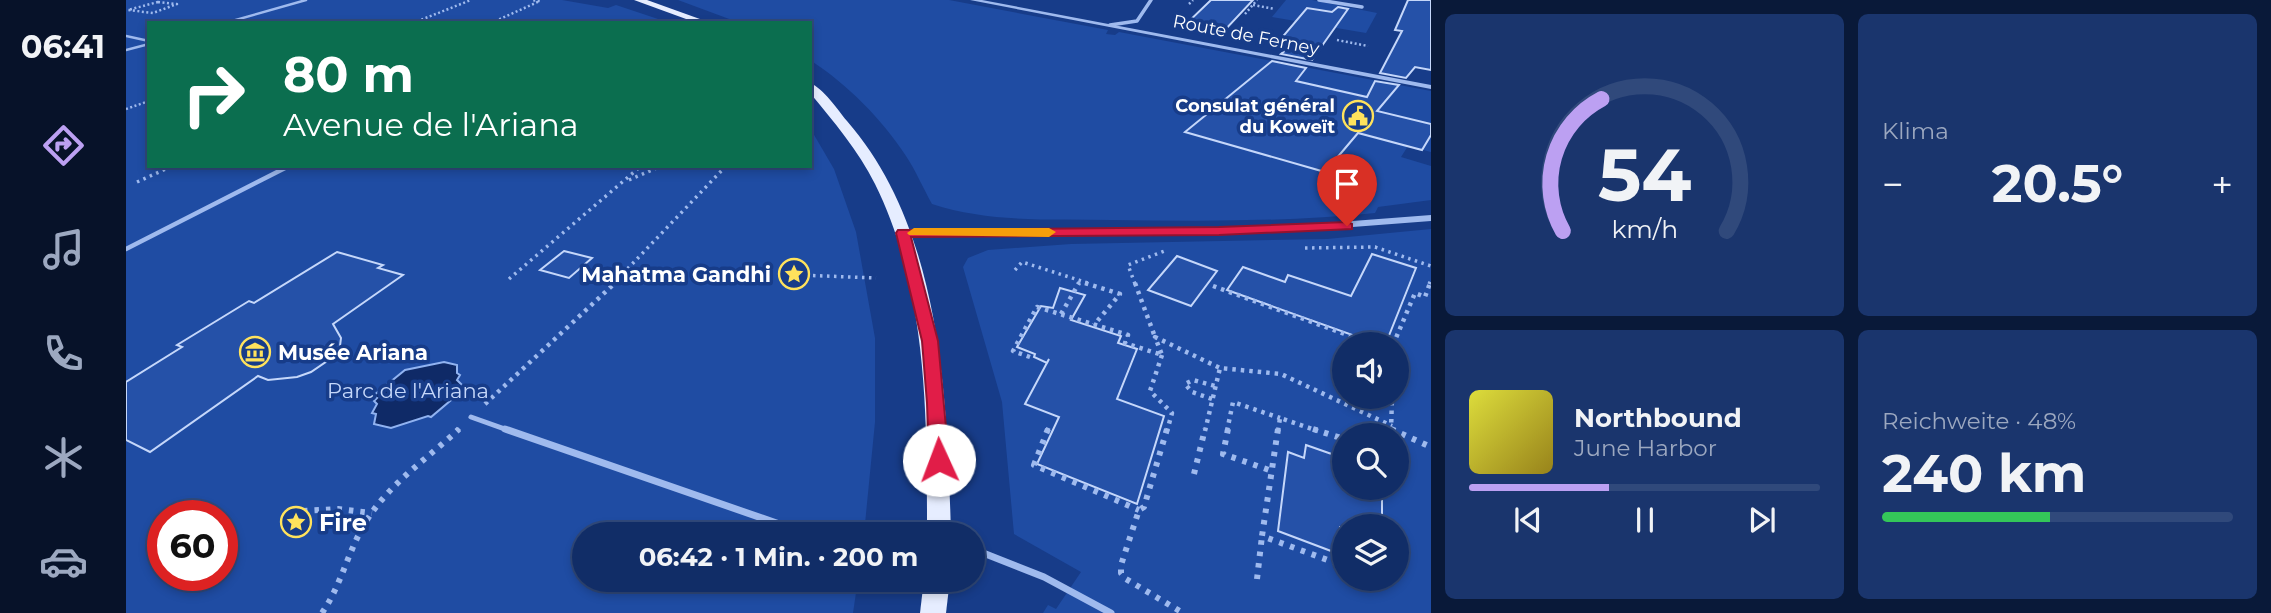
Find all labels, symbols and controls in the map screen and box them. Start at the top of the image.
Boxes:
street label: Route de Ferney [1171,10,1321,60]
text: 06:41 [21,27,105,66]
text: 80 m [283,45,414,104]
icon: right [168,49,259,140]
place label: Consulat général du Koweït [1175,95,1335,138]
public building icon: Consulat général du Koweït [1341,99,1375,133]
text: Avenue de l'Ariana [283,105,579,144]
text: Klima [1882,117,1949,145]
icon: directions [39,121,88,170]
text: 54 [1598,131,1691,219]
text: 20.5° [1992,152,2123,215]
pin [1317,154,1377,226]
text: − [1882,161,1904,208]
text: + [2211,161,2233,208]
icon: arrive [1328,165,1366,203]
text: km/h [1611,214,1678,244]
icon: music [39,225,88,274]
place icon: Mahatma Gandhi [777,257,811,291]
place label: Mahatma Gandhi [581,262,771,287]
icon: phone [39,329,88,378]
map controls [1332,332,1409,591]
button: sound [1332,332,1409,409]
museum icon: Musée Ariana [238,335,272,369]
place label: Musée Ariana [278,340,428,365]
park label: Parc de l'Ariana [327,378,489,403]
text: Northbound [1574,402,1742,434]
text: Reichweite · 48% [1882,407,2076,435]
position arrow [902,423,976,497]
button: search [1332,423,1409,500]
icon: climate [39,433,88,482]
text: June Harbor [1574,434,1717,462]
text: 240 km [1882,442,2086,505]
speed limit sign: 60 [147,500,238,591]
icon: previous [1509,501,1547,539]
icon: pause [1626,501,1664,539]
icon: next [1743,501,1781,539]
place icon: Fire [279,505,313,539]
place label: Fire [319,508,367,537]
button: layers [1332,514,1409,591]
icon: car [39,537,88,586]
text: 06:42 · 1 Min. · 200 m [639,541,918,573]

